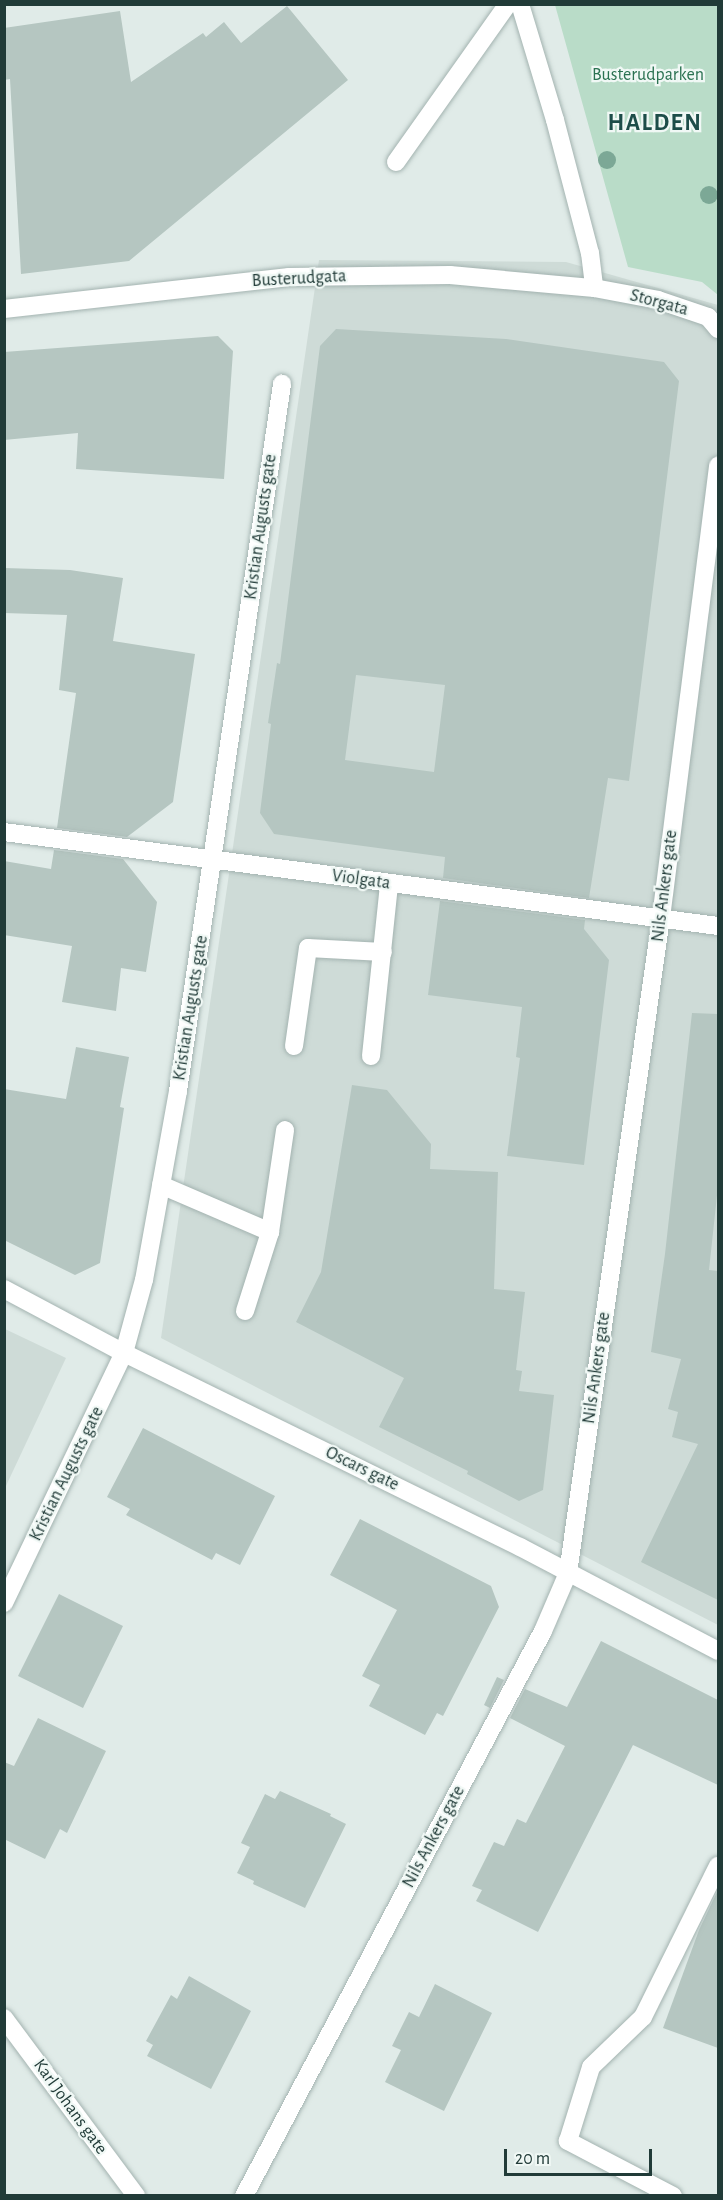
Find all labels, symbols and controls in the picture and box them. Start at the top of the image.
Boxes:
park label: Busterudparken [592,64,704,86]
district label: HALDEN [608,110,702,138]
street label: Busterudgata [251,266,347,292]
street label: Storgata [628,285,690,321]
street label: Kristian Augusts gate [240,453,282,601]
street label: Nils Ankers gate [647,829,683,943]
street label: Violgata [330,865,392,895]
street label: Kristian Augusts gate [169,934,213,1082]
street label: Nils Ankers gate [578,1311,616,1425]
street label: Kristian Augusts gate [25,1403,109,1545]
street label: Oscars gate [322,1442,402,1496]
street label: Nils Ankers gate [398,1782,470,1892]
street label: Karl Johans gate [28,2055,112,2159]
scale bar [507,2137,656,2175]
text: 20 m [515,2150,550,2168]

